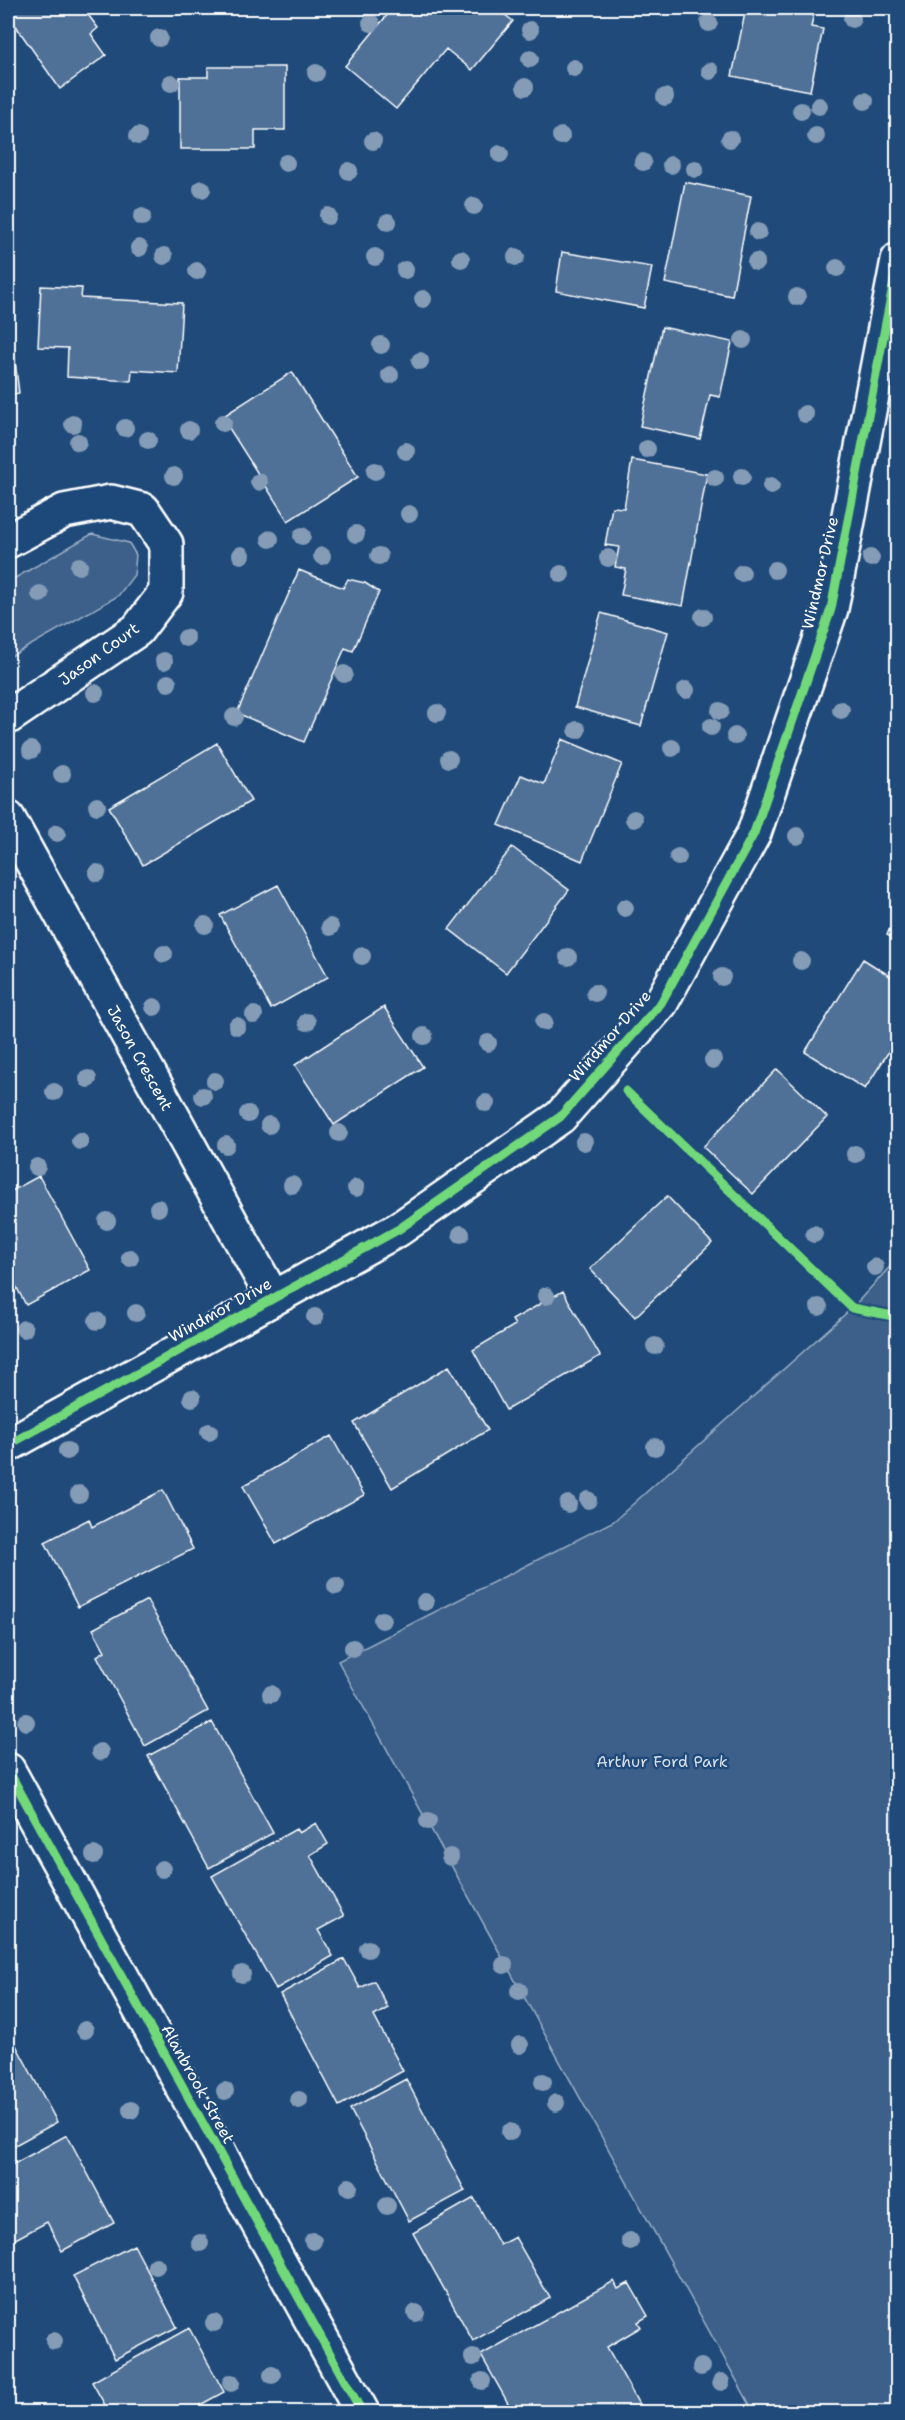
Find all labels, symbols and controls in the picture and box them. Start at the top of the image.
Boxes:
street label: Windmor Drive [797,515,843,631]
street label: Jason Court [55,618,143,690]
street label: Windmor Drive [564,986,656,1086]
street label: Jason Crescent [102,1001,178,1115]
street label: Windmor Drive [165,1273,275,1347]
park label: Arthur Ford Park [596,1751,728,1772]
street label: Alanbrook Street [157,2021,239,2147]

